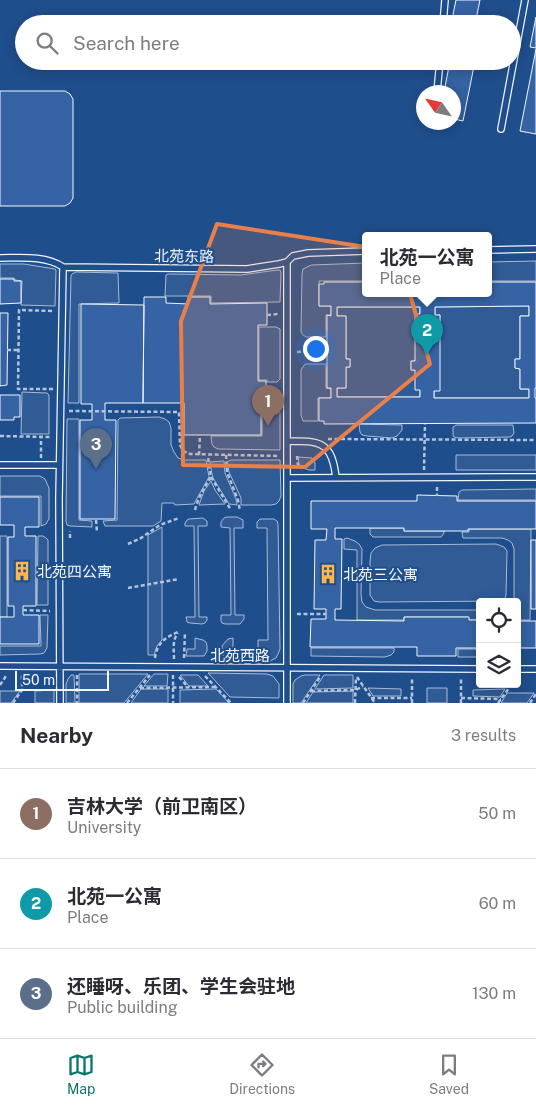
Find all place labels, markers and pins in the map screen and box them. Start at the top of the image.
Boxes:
pin: 2 [411,314,443,355]
pin: 1 [252,385,284,426]
pin: 3 [80,428,112,469]
building icon: 北苑四公寓 [11,560,33,582]
place label: 北苑四公寓 [37,563,112,580]
building icon: 北苑三公寓 [317,563,339,585]
place label: 北苑三公寓 [343,566,418,583]

